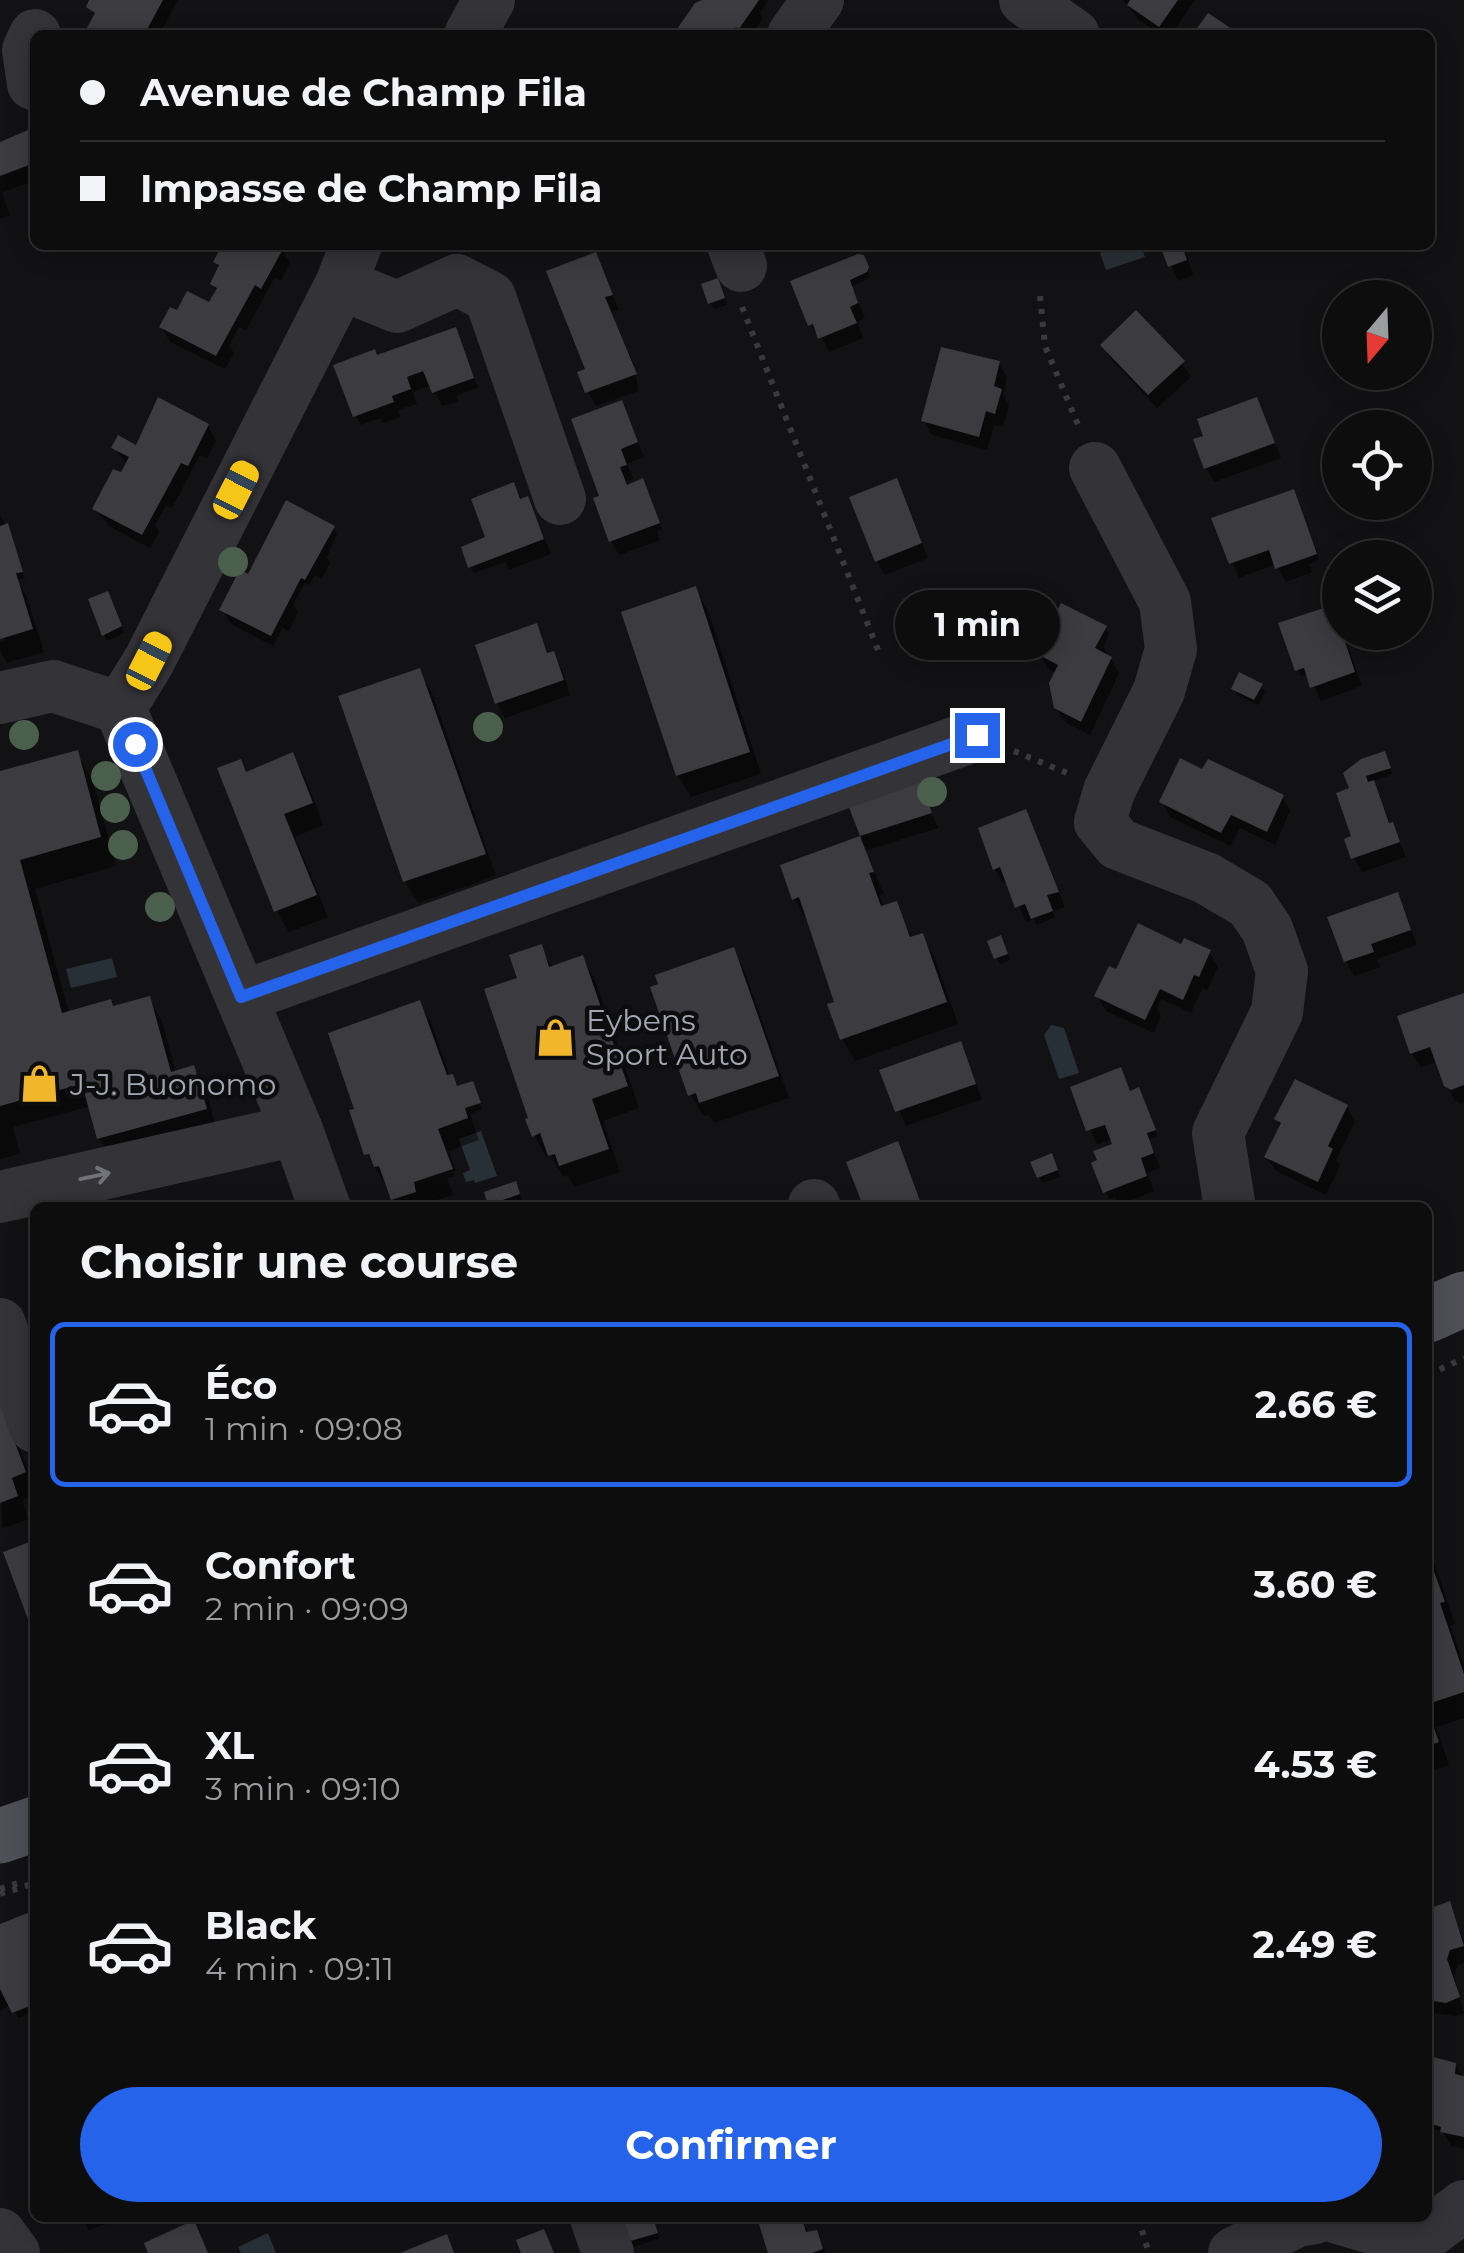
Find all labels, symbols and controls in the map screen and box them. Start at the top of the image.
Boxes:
text: Avenue de Champ Fila [140,69,587,116]
text: Impasse de Champ Fila [140,165,602,212]
north arrow [1322,280,1432,390]
map controls [1322,280,1432,650]
button: locate [1322,410,1432,520]
car [209,456,263,524]
button: layers [1322,540,1432,650]
callout: 1 min [894,590,1060,660]
text: 1 min [934,605,1021,644]
car [122,627,176,695]
route end [955,713,1000,758]
route start [113,722,158,767]
place label: Eybens Sport Auto [586,1002,748,1073]
shop icon: Eybens Sport Auto [535,1016,577,1058]
shop icon: J-J. Buonomo [19,1063,61,1105]
place label: J-J. Buonomo [69,1066,276,1103]
one-way arrow [78,1166,110,1184]
text: Choisir une course [80,1234,518,1289]
icon: car [85,1360,175,1450]
text: Éco [205,1362,277,1409]
text: 2.66 € [1255,1381,1377,1428]
text: 1 min · 09:08 [205,1409,403,1448]
icon: car [85,1540,175,1630]
text: Confort [205,1542,356,1589]
text: 3.60 € [1253,1561,1377,1608]
text: 2 min · 09:09 [205,1589,409,1628]
icon: car [85,1720,175,1810]
text: XL [205,1722,254,1769]
text: 4.53 € [1254,1741,1377,1788]
text: 3 min · 09:10 [205,1769,401,1808]
icon: car [85,1900,175,1990]
text: Black [205,1902,316,1949]
text: 2.49 € [1252,1921,1377,1968]
text: 4 min · 09:11 [205,1949,394,1988]
button: Confirmer [80,2087,1382,2202]

